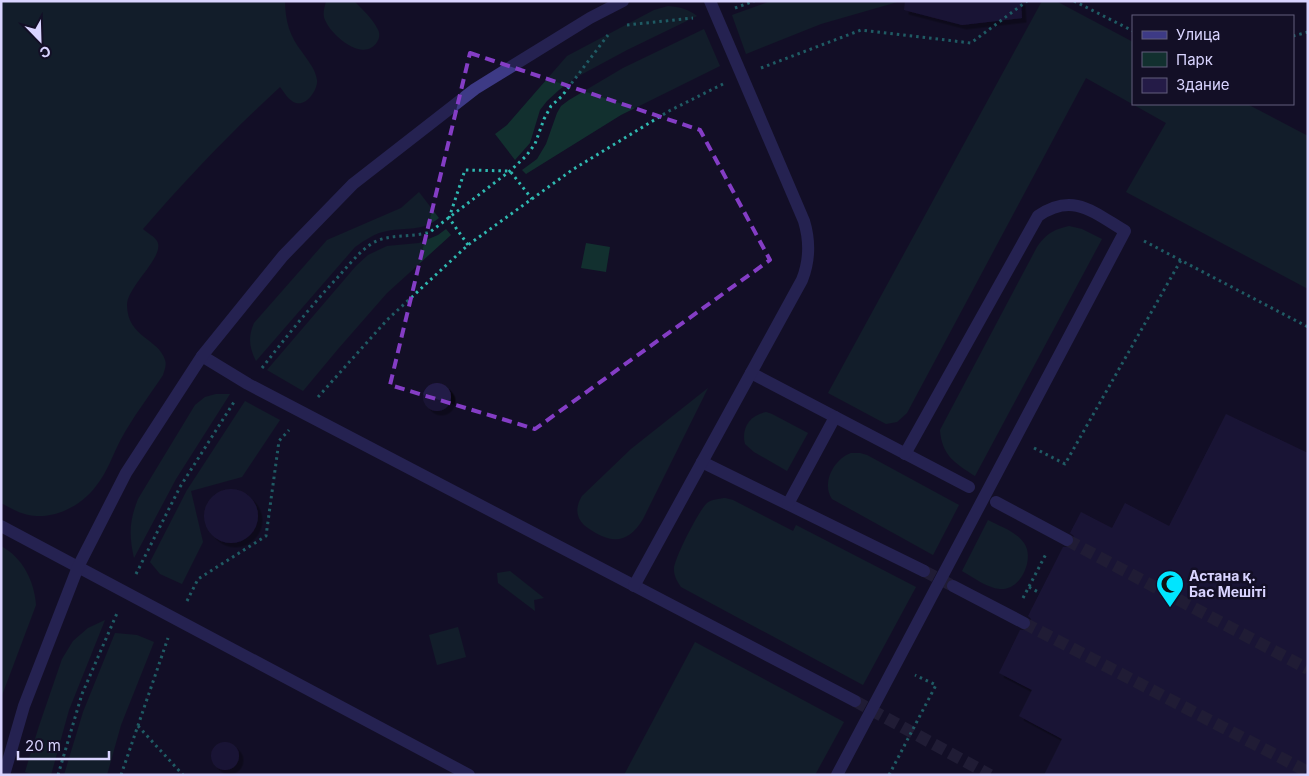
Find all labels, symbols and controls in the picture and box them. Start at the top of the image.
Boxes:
north arrow [15,15,65,65]
legend [1132,15,1294,105]
text: Улица [1176,25,1220,44]
text: С [37,43,53,62]
text: Парк [1176,50,1213,69]
text: Здание [1176,75,1230,94]
place label: Астана қ. Бас Мешіті [1189,567,1266,600]
mosque icon: Астана қ. Бас Мешіті [1155,569,1185,608]
scale bar [18,728,109,760]
text: 20 m [25,736,61,755]

